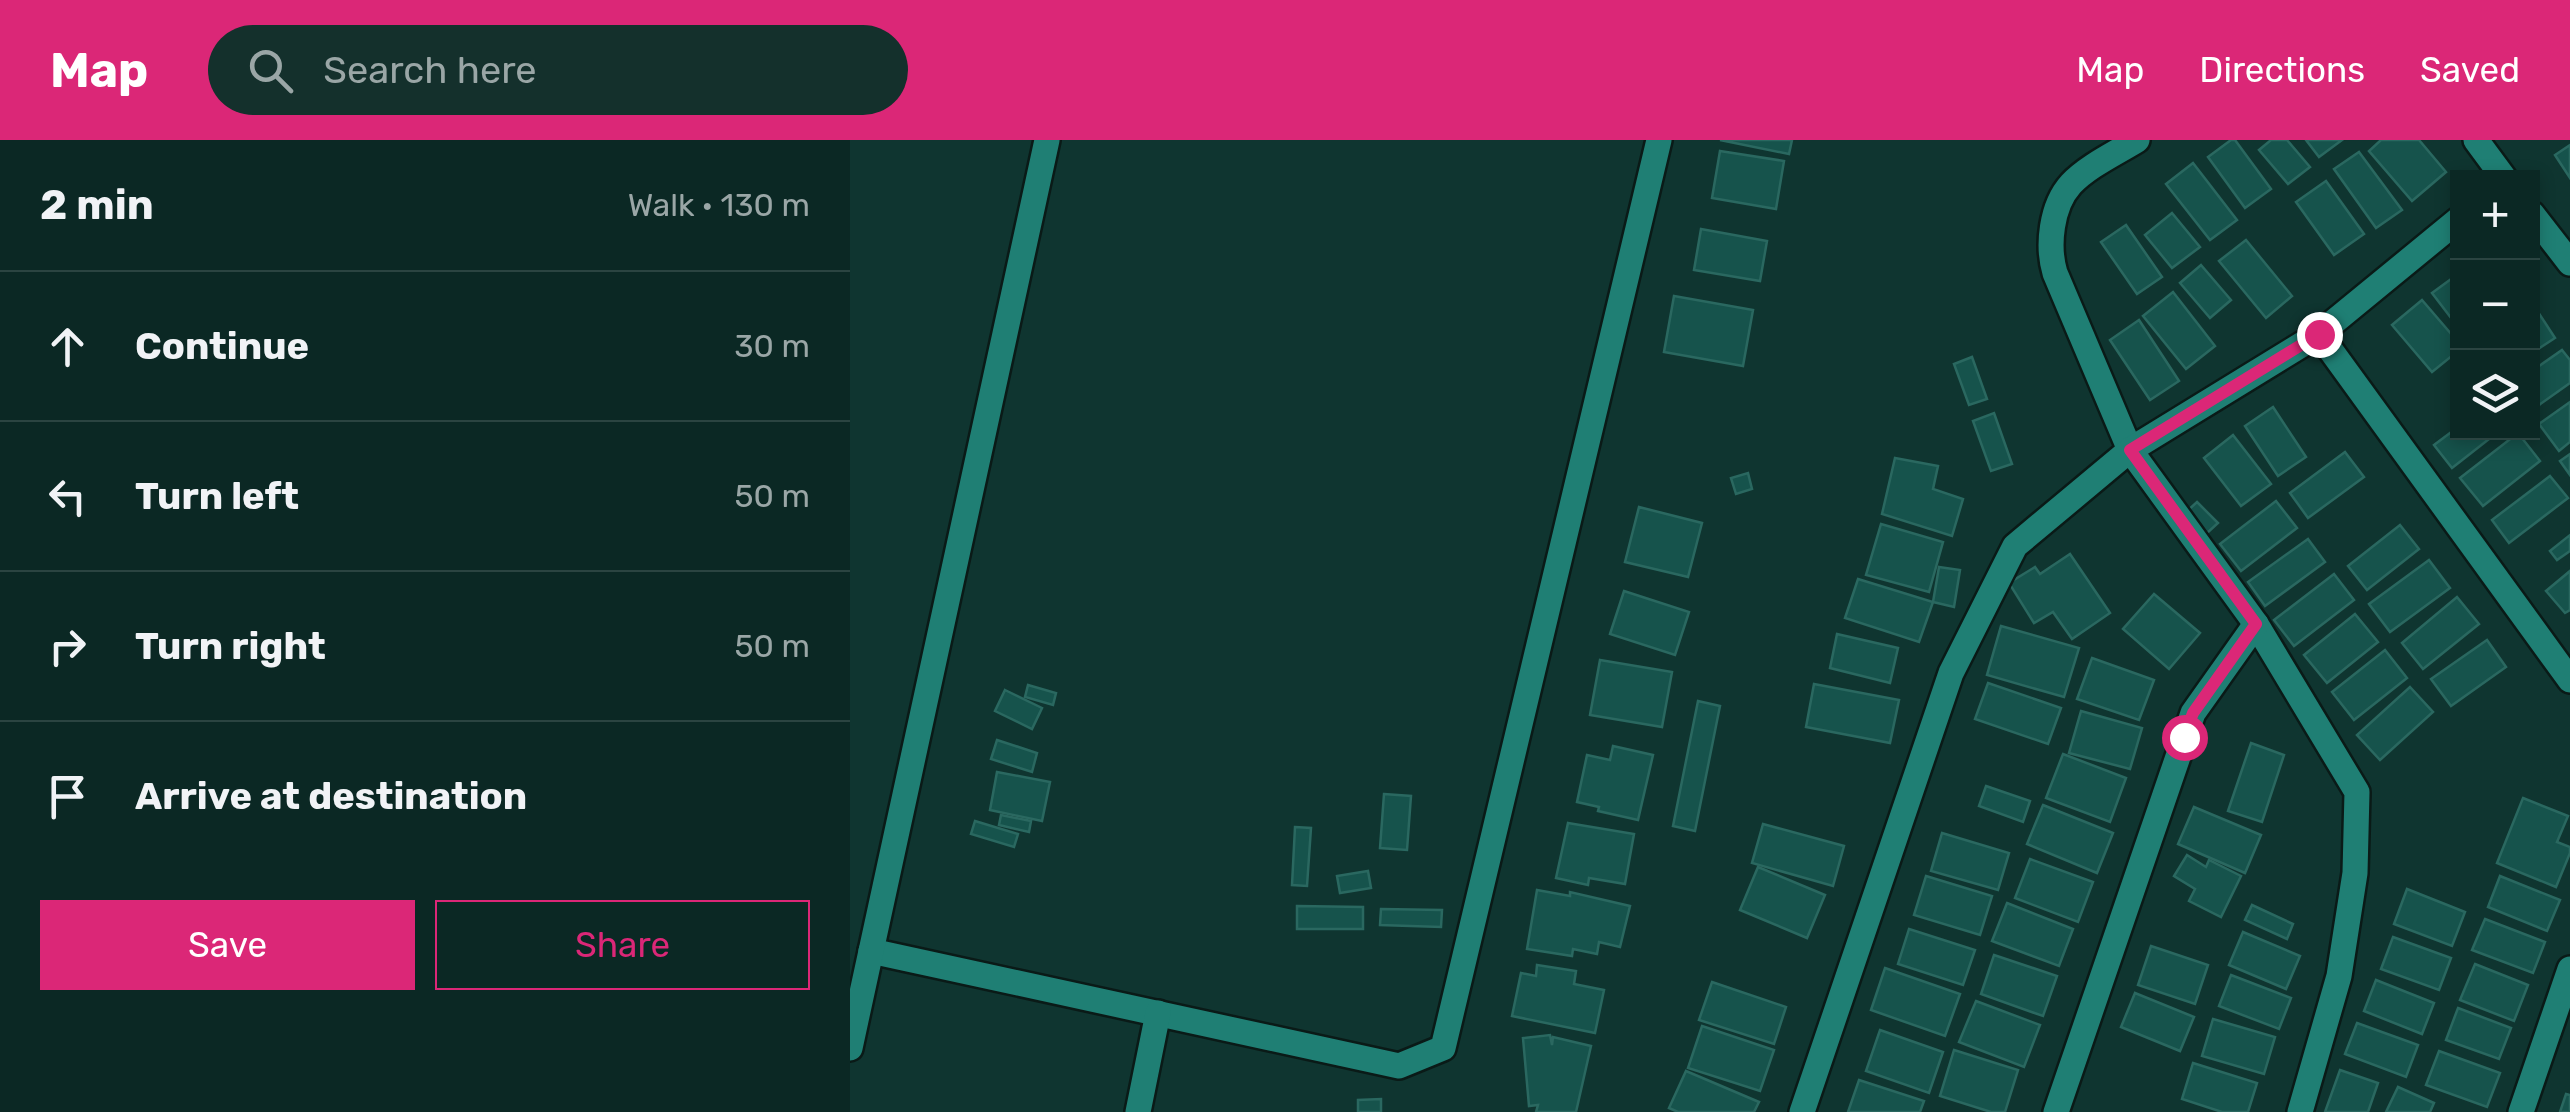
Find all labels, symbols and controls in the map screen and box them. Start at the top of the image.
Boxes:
search box [208,25,908,115]
text: Map [50,42,148,99]
icon: search [243,43,298,98]
text: Search here [323,47,537,93]
text: Map [2076,49,2144,91]
text: Directions [2199,49,2365,91]
text: Saved [2420,49,2520,91]
map controls [2450,170,2540,440]
button: + [2450,170,2540,260]
text: 2 min [40,180,154,230]
text: Walk · 130 m [628,186,810,224]
button: − [2450,260,2540,350]
route end [2297,312,2343,358]
icon: ahead [40,319,95,374]
text: Continue [135,323,309,369]
text: 30 m [734,327,810,365]
button: layers [2450,350,2540,440]
icon: left [40,469,95,524]
text: Turn left [135,473,299,519]
text: 50 m [734,477,810,515]
icon: right [40,619,95,674]
text: Turn right [135,623,326,669]
text: 50 m [734,627,810,665]
route start [2162,715,2208,761]
icon: arrive [40,769,95,824]
text: Arrive at destination [135,773,527,819]
button: Save [40,900,415,990]
button: Share [435,900,810,990]

